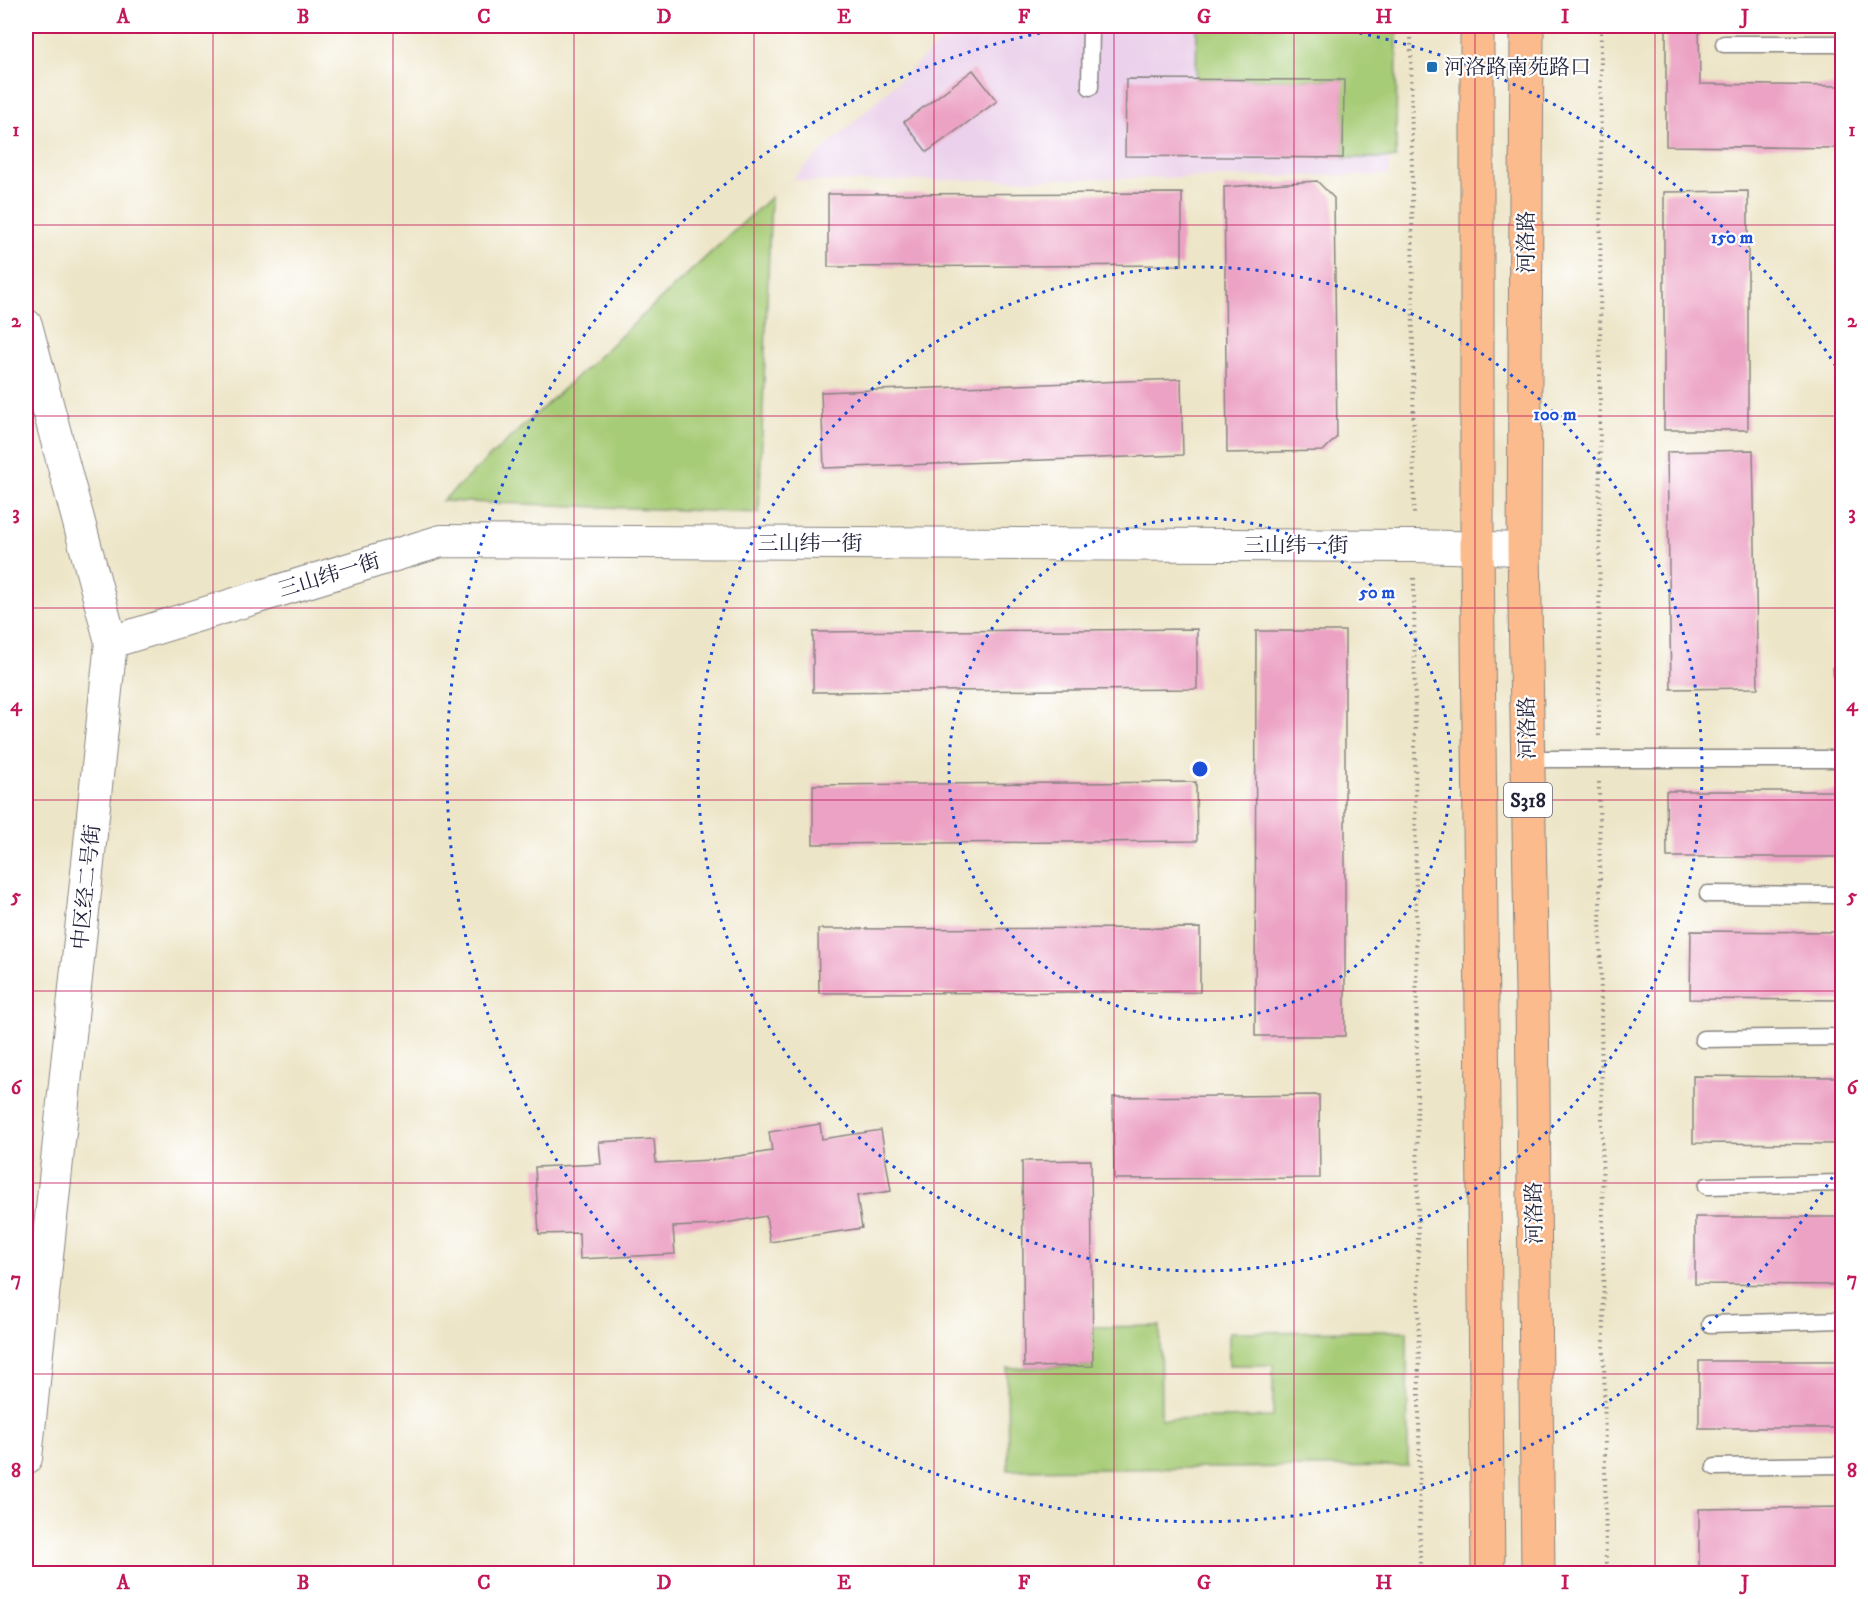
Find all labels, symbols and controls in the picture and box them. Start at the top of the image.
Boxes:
text: A [116,5,131,30]
text: B [297,5,309,30]
text: C [477,5,491,30]
text: D [657,5,672,30]
text: E [837,5,851,30]
text: F [1018,5,1031,30]
text: G [1197,5,1211,30]
text: H [1376,5,1393,30]
text: I [1561,5,1569,30]
text: J [1739,5,1749,30]
place label: 河洛路南苑路口 [1444,55,1591,81]
marker: 河洛路南苑路口 [1425,60,1439,74]
text: 1 [12,118,20,143]
text: 1 [1848,118,1856,143]
street label: 河洛路 [1514,211,1540,274]
text: 150 m [1711,227,1754,249]
text: 2 [11,309,22,334]
text: 2 [1847,309,1858,334]
text: 100 m [1533,404,1577,426]
text: 3 [12,501,20,526]
text: 3 [1848,501,1856,526]
street label: 三山纬一街 [758,531,863,557]
street label: 三山纬一街 [1244,533,1349,559]
street label: 三山纬一街 [275,548,383,604]
text: 50 m [1358,582,1395,604]
text: 4 [10,693,23,718]
text: 4 [1846,693,1859,718]
street label: 河洛路 [1514,696,1542,760]
centre of rings [1190,759,1210,779]
road number: S318 [1504,783,1552,817]
street label: 中区经二号街 [67,823,107,951]
text: 5 [10,884,21,909]
text: 5 [1846,884,1857,909]
text: 6 [11,1076,23,1101]
text: 6 [1847,1076,1859,1101]
street label: 河洛路 [1521,1181,1549,1245]
text: 7 [11,1267,21,1292]
text: 7 [1847,1267,1857,1292]
text: 8 [11,1459,21,1484]
text: 8 [1847,1459,1857,1484]
text: A [116,1571,131,1596]
text: B [297,1571,309,1596]
text: C [477,1571,491,1596]
text: D [657,1571,672,1596]
text: E [837,1571,851,1596]
text: F [1018,1571,1031,1596]
text: G [1197,1571,1211,1596]
text: H [1376,1571,1393,1596]
text: I [1561,1571,1569,1596]
text: J [1739,1571,1749,1596]

